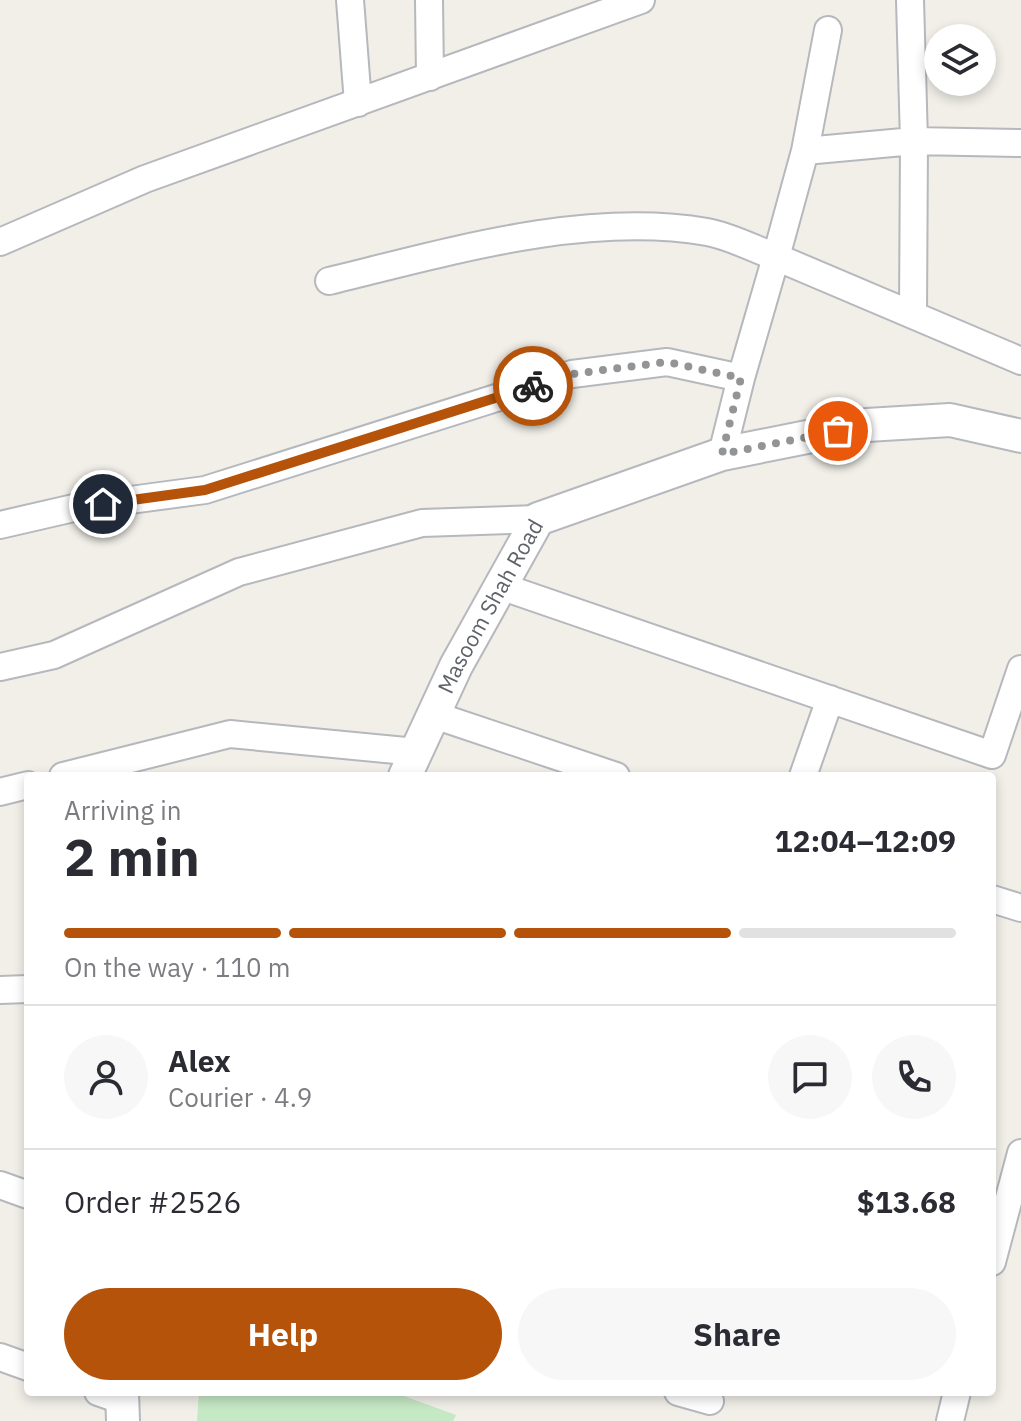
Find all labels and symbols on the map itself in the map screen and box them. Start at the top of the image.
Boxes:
courier [493,346,573,426]
pin [804,397,872,465]
pin [69,470,137,538]
street label: Masoom Shah Road [430,514,549,698]

